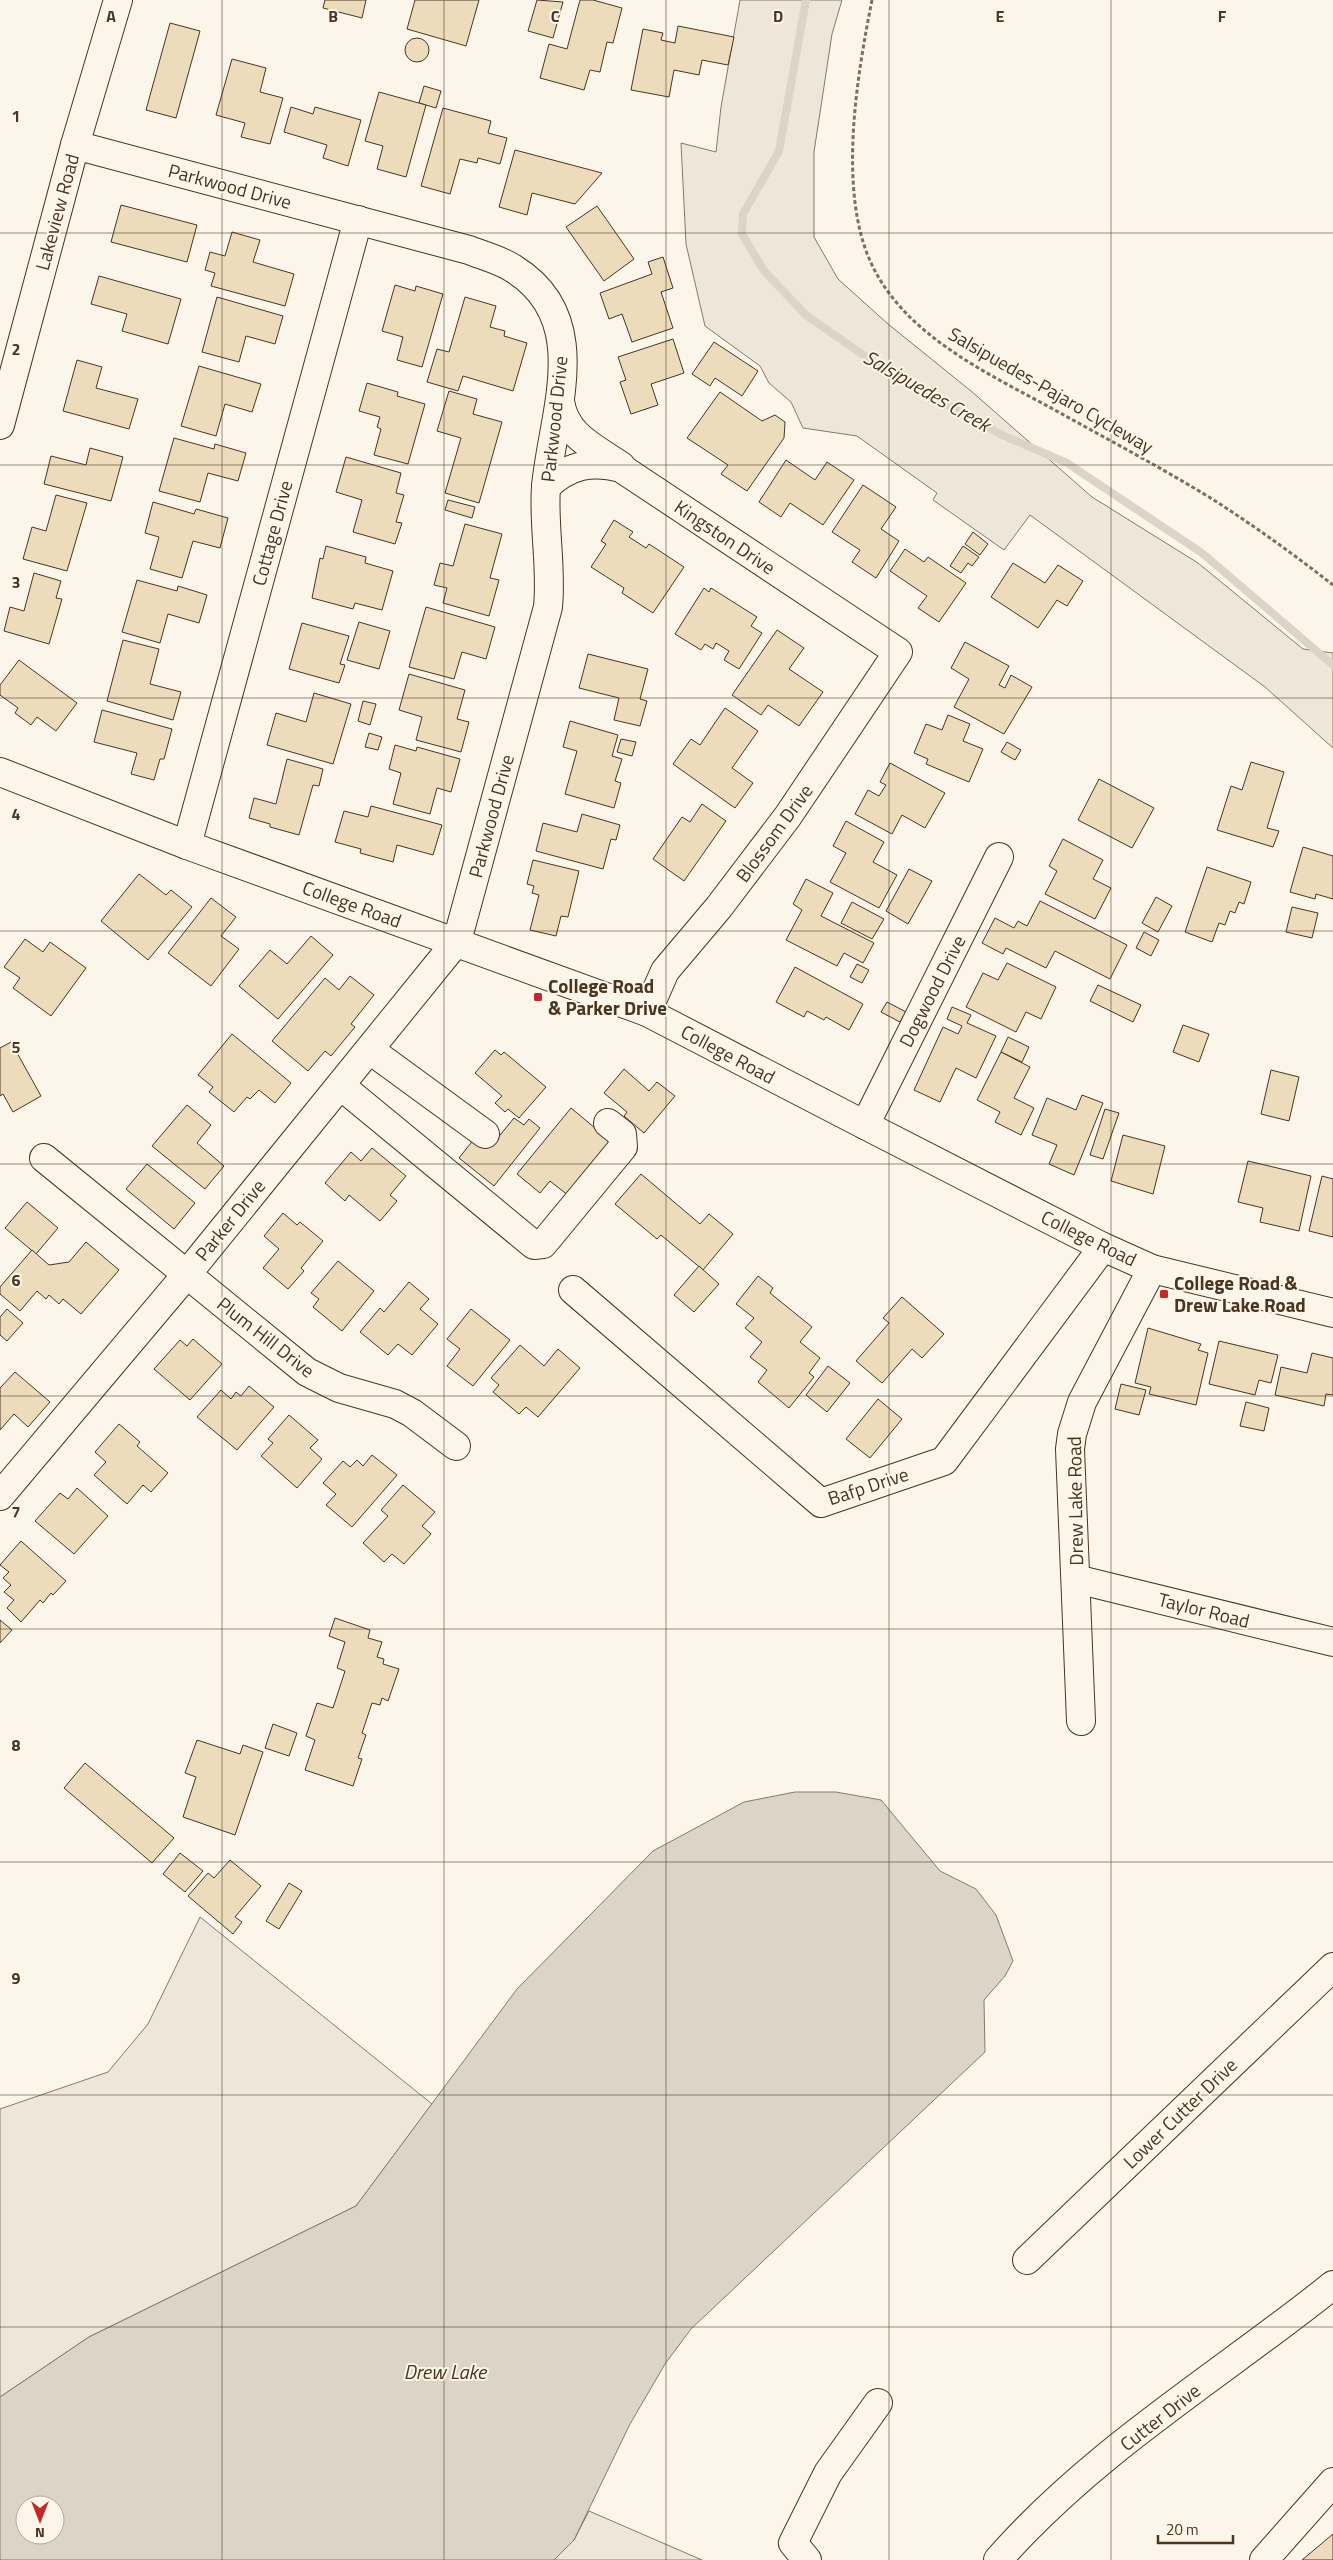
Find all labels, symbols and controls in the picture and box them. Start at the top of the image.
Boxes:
text: A [106,4,116,28]
text: B [328,4,338,28]
text: C [551,4,560,28]
text: D [773,4,783,28]
text: E [996,4,1005,28]
text: F [1218,4,1227,28]
text: 1 [12,104,20,128]
street label: Lakeview Road [27,150,86,273]
street label: Parkwood Drive [165,155,295,216]
street label: Salsipuedes-Pajaro Cycleway [943,319,1159,460]
text: 2 [12,337,20,361]
water label: Salsipuedes Creek [858,342,998,441]
street label: Parkwood Drive [532,354,575,483]
street label: Cottage Drive [244,477,300,589]
street label: Kingston Drive [669,492,782,581]
text: 3 [12,570,20,594]
street label: Parkwood Drive [460,751,521,881]
street label: Blossom Drive [728,777,819,888]
text: 4 [12,802,21,826]
street label: College Road [299,872,406,935]
street label: Dogwood Drive [891,930,972,1052]
place label: College Road & Parker Drive [548,971,667,1022]
marker: College Road & Parker Drive [532,991,544,1003]
street label: College Road [676,1017,781,1091]
text: 5 [12,1035,21,1059]
street label: Parker Drive [187,1172,272,1267]
street label: College Road [1036,1202,1142,1273]
text: 6 [12,1268,21,1292]
place label: College Road & Drew Lake Road [1174,1268,1306,1319]
marker: College Road & Drew Lake Road [1158,1288,1170,1300]
street label: Plum Hill Drive [211,1289,321,1384]
street label: Drew Lake Road [1059,1436,1090,1566]
street label: Bafp Drive [824,1459,912,1512]
text: 7 [12,1500,20,1524]
street label: Taylor Road [1155,1584,1253,1635]
text: 8 [12,1733,21,1757]
text: 9 [12,1966,21,1990]
street label: Lower Cutter Drive [1116,2050,1243,2175]
water label: Drew Lake [404,2356,488,2387]
street label: Cutter Drive [1113,2376,1206,2457]
north arrow [15,2495,65,2545]
scale bar [1158,2512,1233,2544]
text: 20 m [1166,2518,1199,2541]
text: N [35,2523,45,2544]

